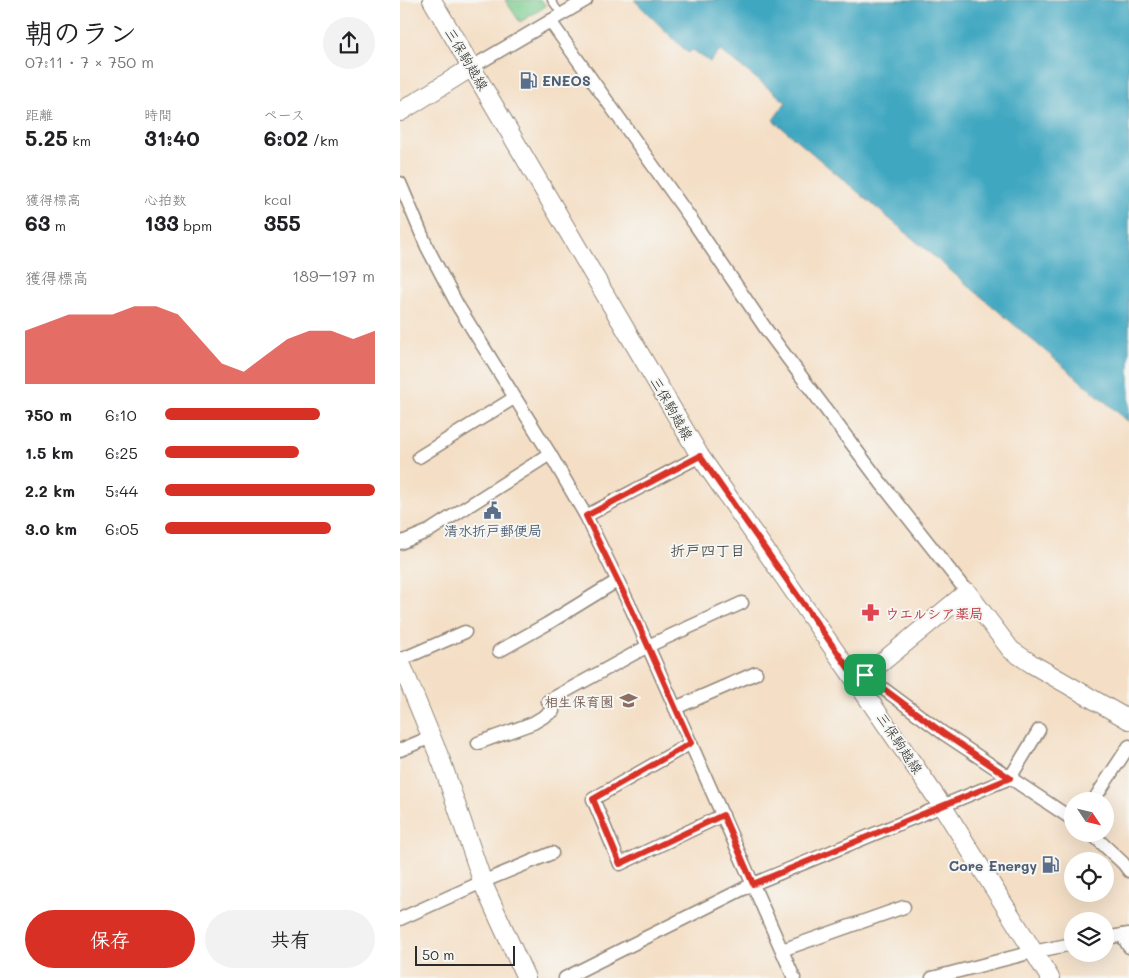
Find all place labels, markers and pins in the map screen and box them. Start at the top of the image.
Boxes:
fuel station icon: ENEOS [518,70,538,90]
place label: ENEOS [542,71,591,90]
public building icon: 清水折戸郵便局 [483,500,503,520]
place label: 清水折戸郵便局 [444,521,542,540]
pharmacy icon: ウエルシア薬局 [861,603,881,623]
place label: ウエルシア薬局 [885,604,983,623]
pin [844,654,886,696]
school or university icon: 相生保育園 [618,691,638,711]
place label: 相生保育園 [544,692,614,711]
fuel station icon: Core Energy [1041,855,1061,875]
place label: Core Energy [949,856,1037,875]

